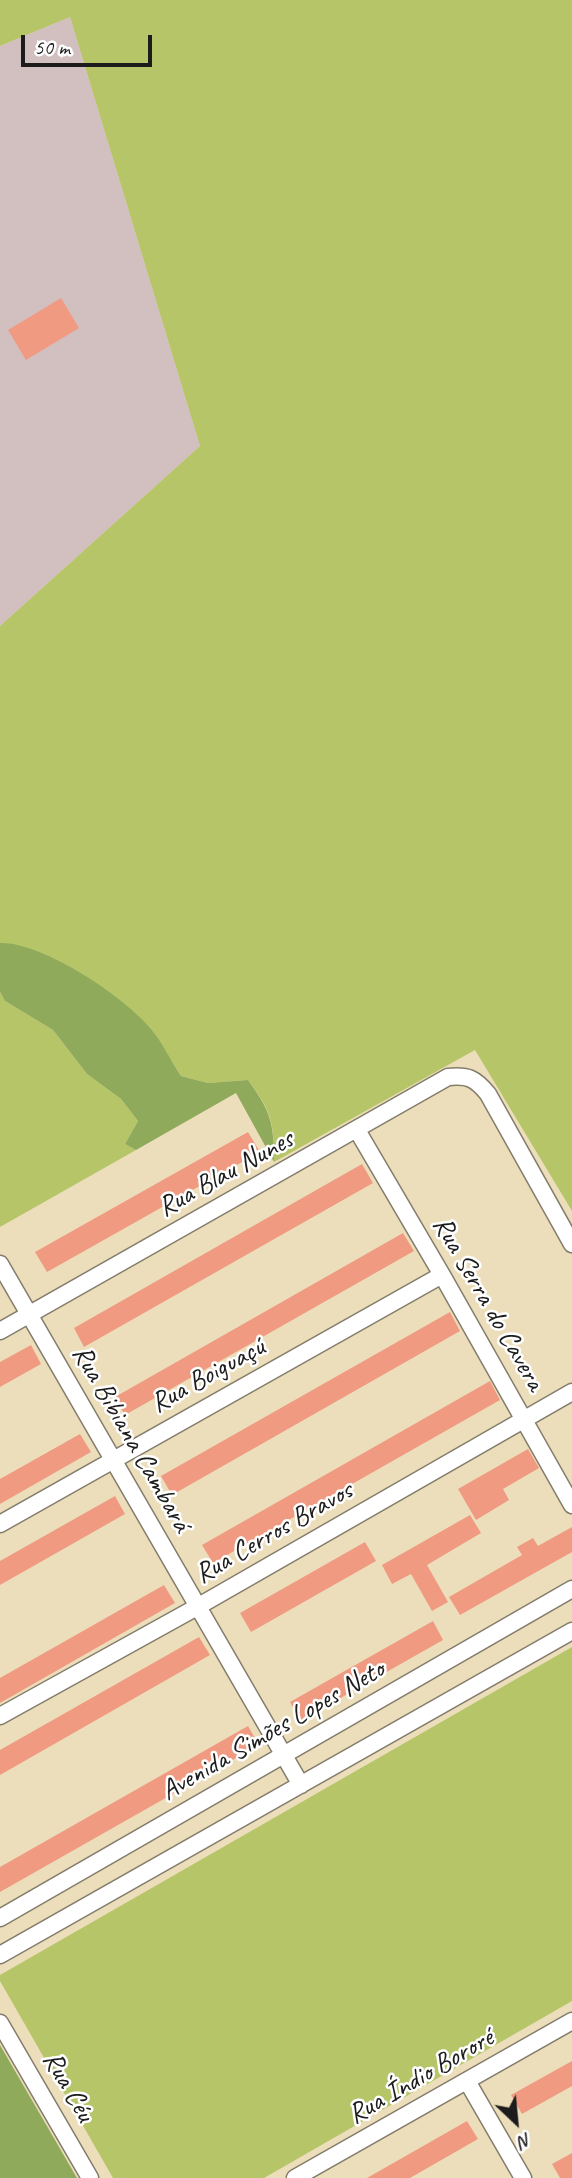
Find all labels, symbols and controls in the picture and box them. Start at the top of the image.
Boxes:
scale bar [24,21,156,65]
text: 50 m [34,34,70,60]
street label: Rua Blau Nunes [152,1123,300,1225]
street label: Rua Serra do Cavera [425,1211,551,1397]
street label: Rua Boiguaçú [145,1331,271,1421]
street label: Rua Bibiana Cambará [64,1340,198,1538]
street label: Rua Cerros Bravos [189,1474,359,1592]
street label: Avenida Simões Lopes Neto [155,1653,391,1809]
street label: Rua Índio Bororé [342,2022,500,2132]
street label: Rua Céu [35,2046,101,2128]
north arrow [481,2087,551,2157]
text: N [515,2128,536,2154]

